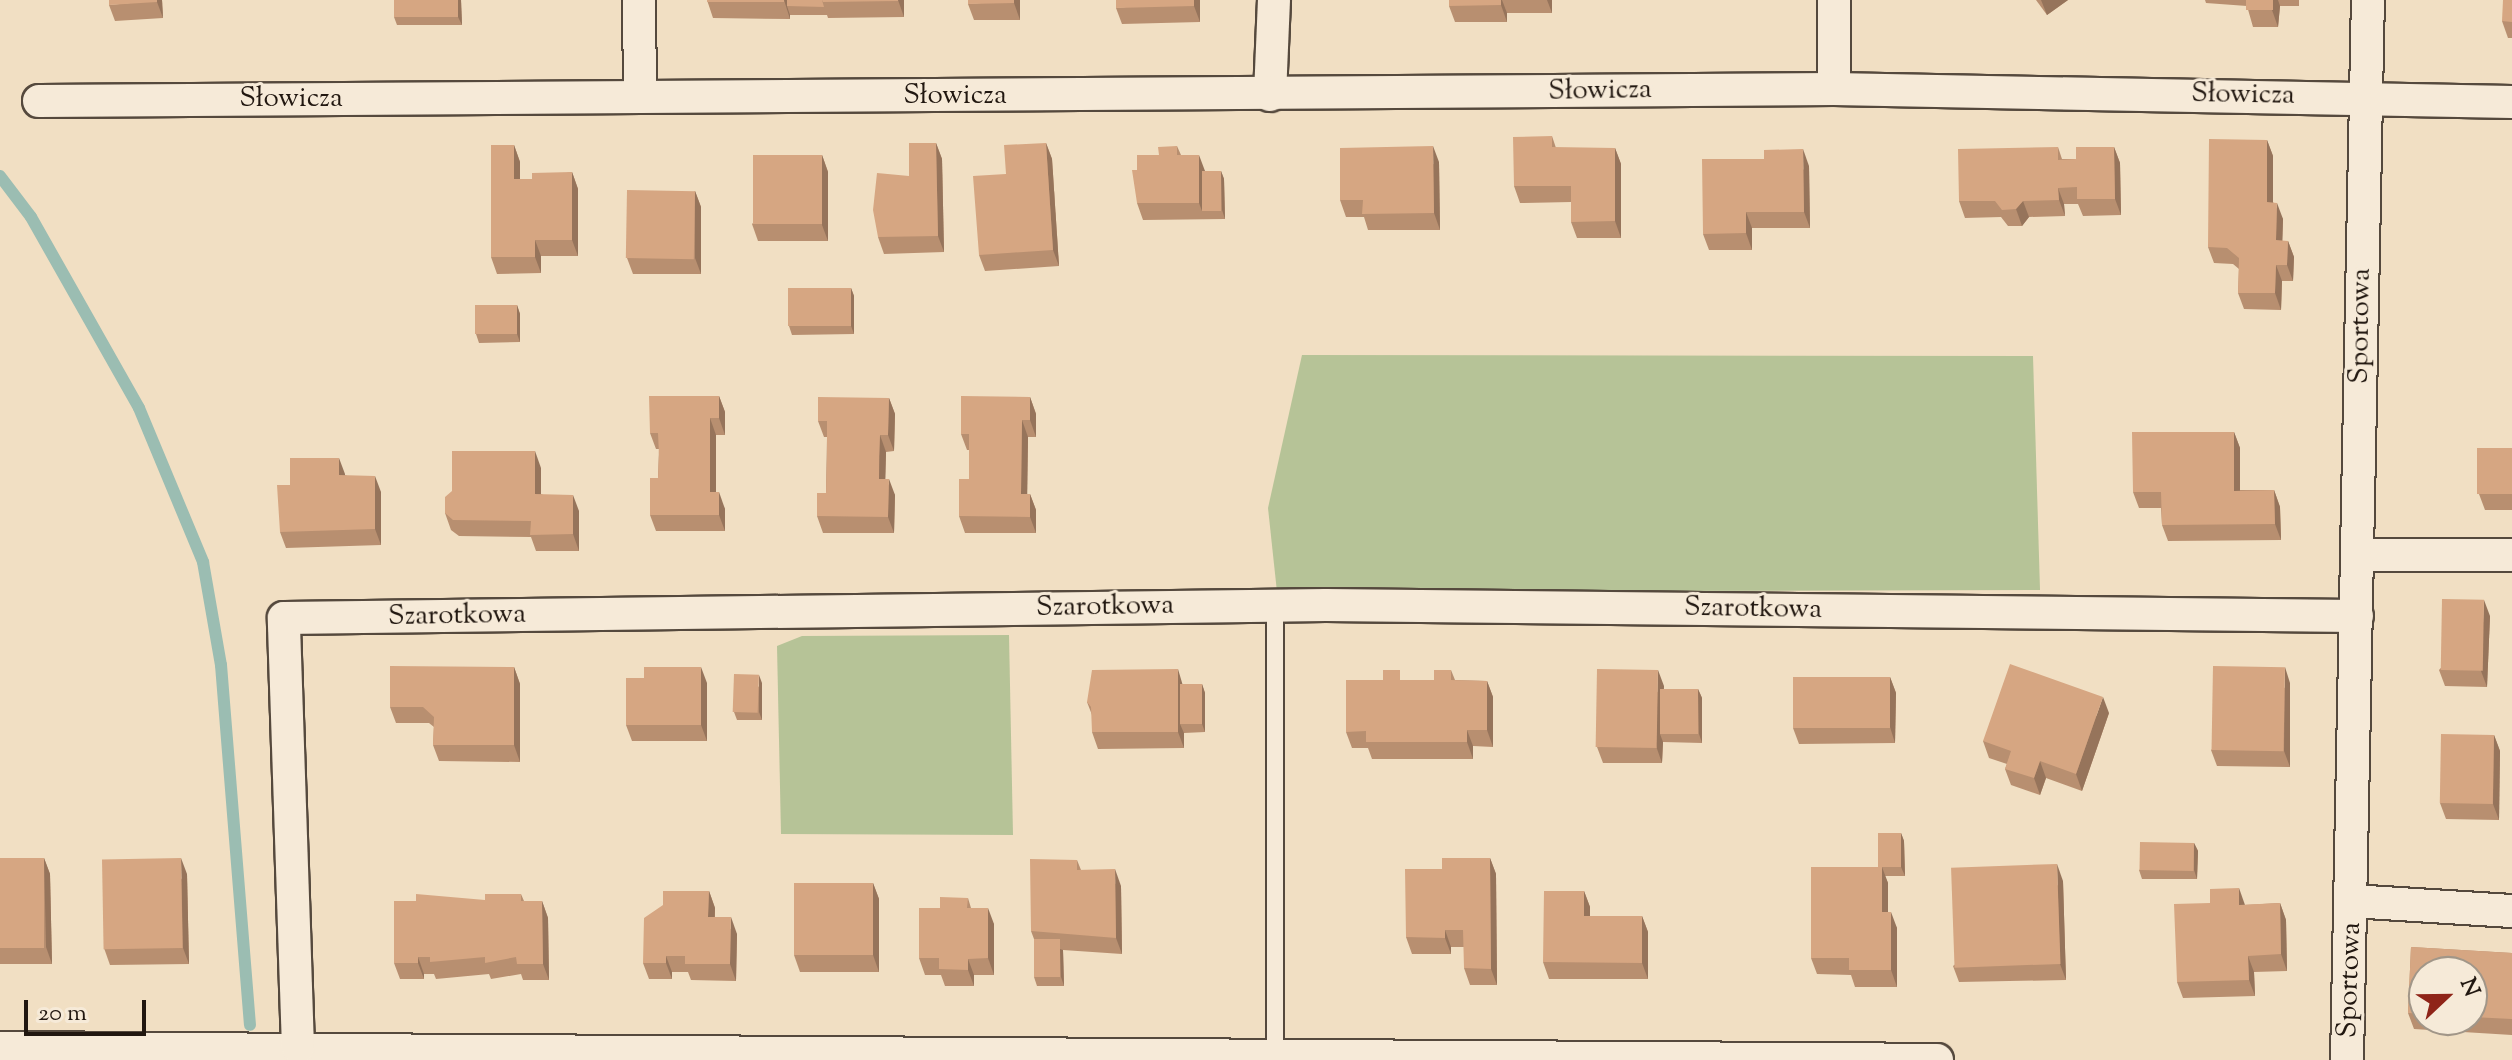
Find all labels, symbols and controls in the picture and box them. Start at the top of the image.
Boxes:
street label: Słowicza [1548,73,1652,109]
street label: Słowicza [2191,77,2295,113]
street label: Słowicza [903,79,1007,113]
street label: Słowicza [239,82,343,116]
street label: Sportowa [2343,268,2379,384]
street label: Szarotkowa [1036,589,1174,625]
street label: Szarotkowa [1684,591,1822,627]
street label: Szarotkowa [388,598,526,634]
street label: Sportowa [2331,921,2369,1039]
north arrow [2408,956,2488,1036]
text: N [2450,974,2487,1002]
scale bar [28,984,150,1034]
text: 20 m [38,997,87,1031]

